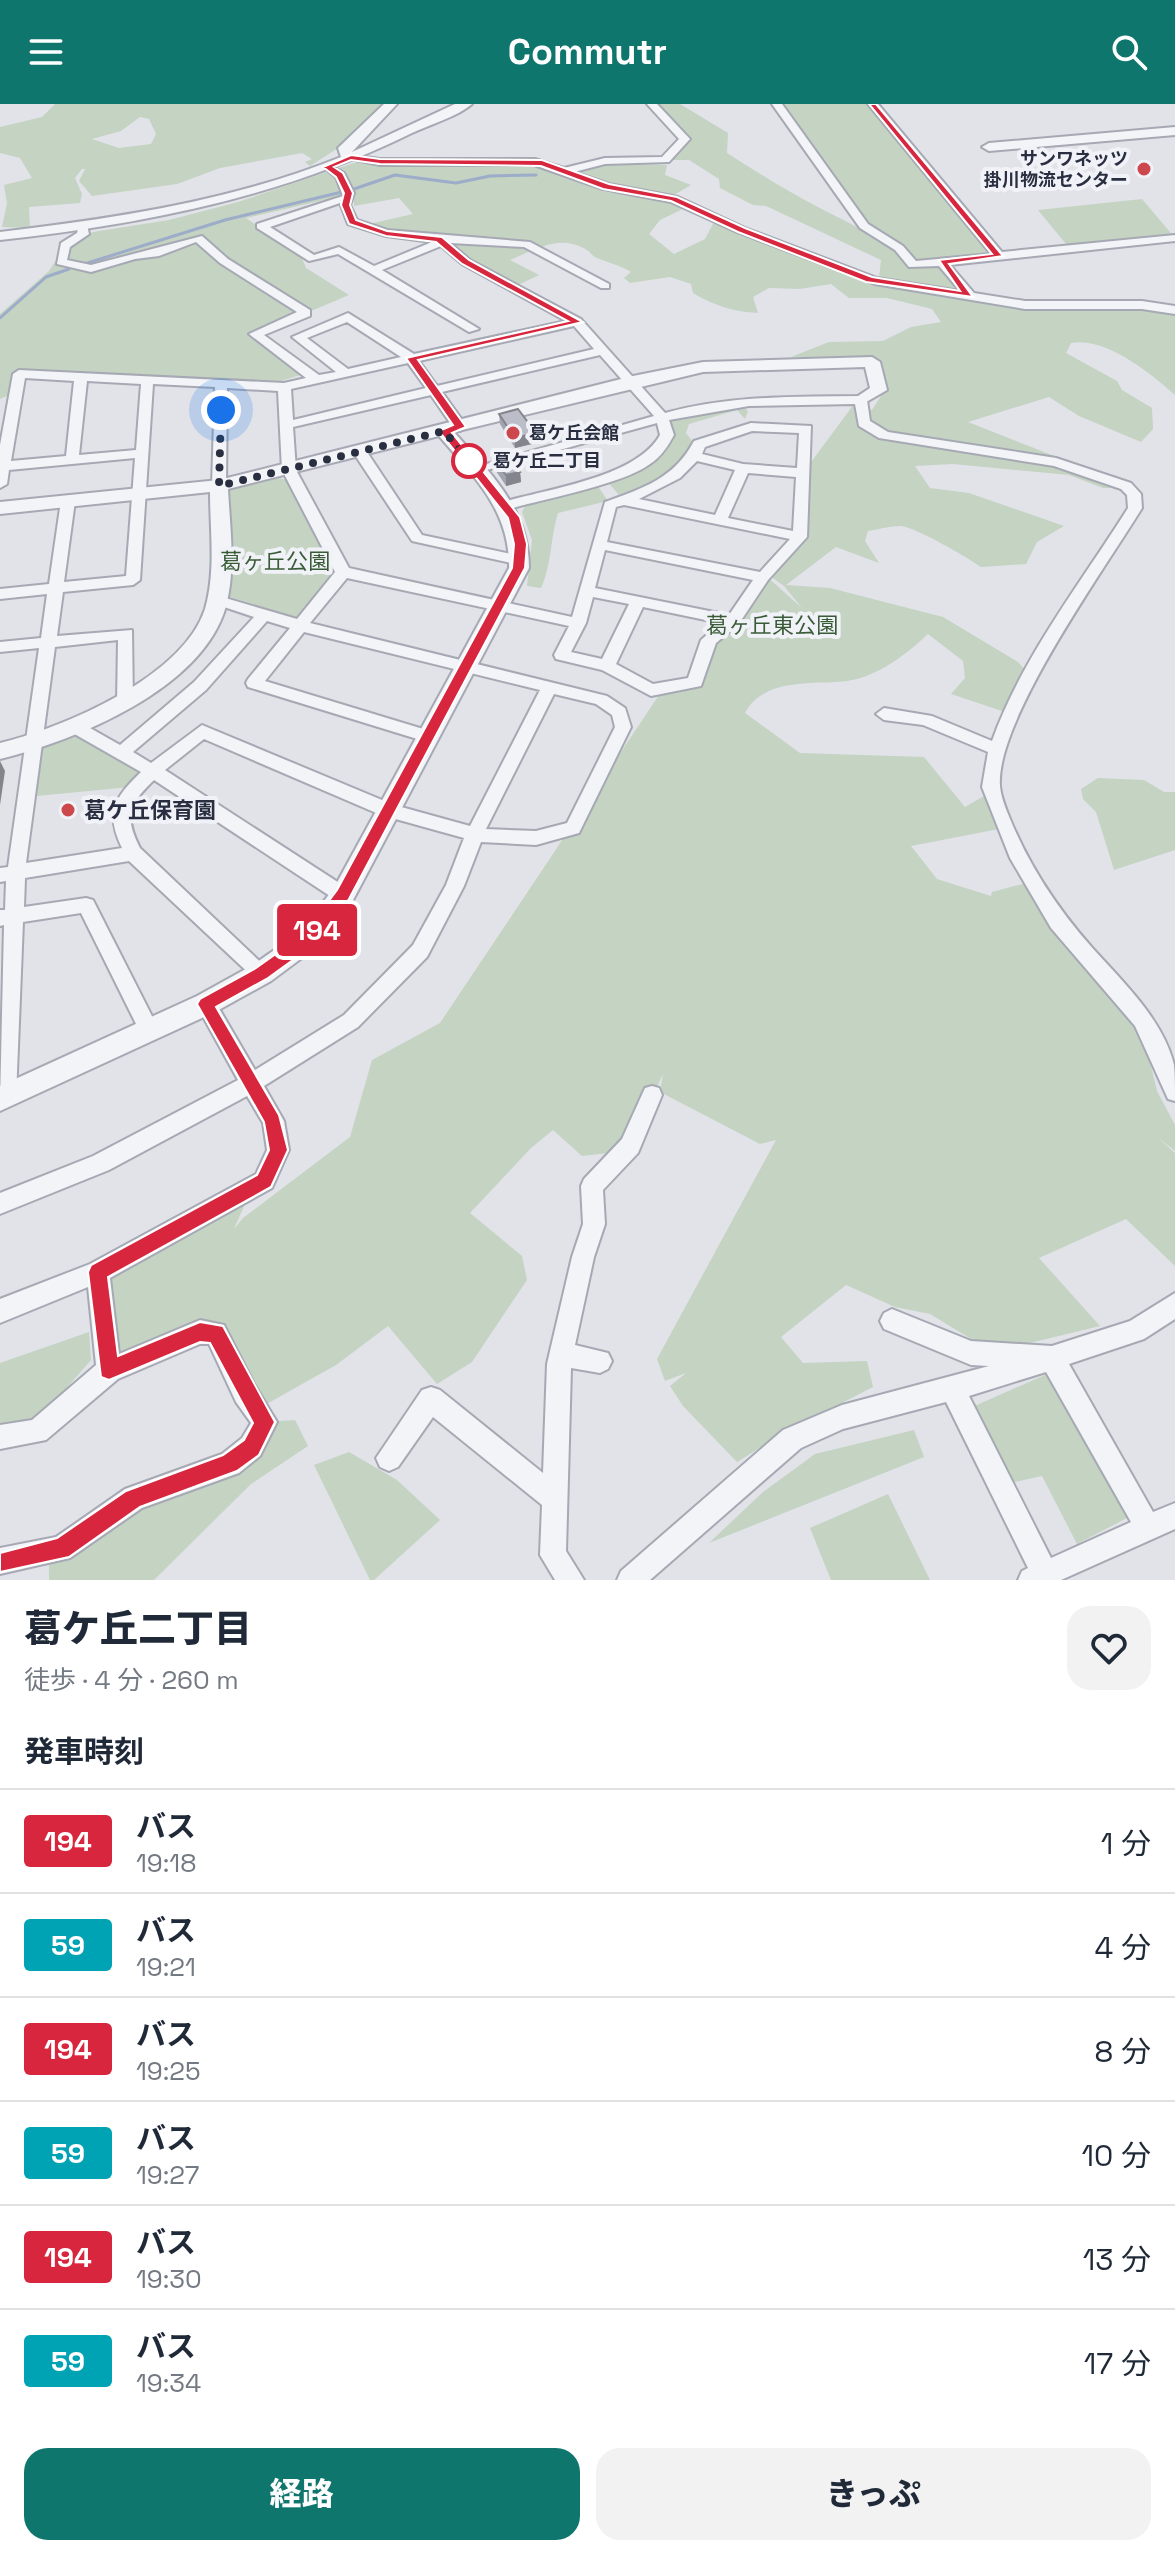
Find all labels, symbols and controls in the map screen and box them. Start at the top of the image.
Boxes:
text: Commutr [508,29,667,75]
icon: menu [24,30,68,74]
icon: search [1107,30,1151,74]
place label: サンワネッツ 掛川物流センター [984,147,1128,191]
marker: サンワネッツ 掛川物流センター [1135,160,1153,178]
your location [201,390,241,430]
place label: 葛ケ丘会館 [529,421,619,444]
marker: 葛ケ丘会館 [504,424,522,442]
marker: 葛ケ丘二丁目 [452,444,486,478]
place label: 葛ケ丘二丁目 [493,449,601,472]
park label: 葛ヶ丘公園 [220,547,330,575]
park label: 葛ヶ丘東公園 [706,611,838,639]
place label: 葛ケ丘保育園 [84,796,216,824]
marker: 葛ケ丘保育園 [59,801,77,819]
line badge: 194 [271,904,363,956]
text: 194 [293,912,341,948]
text: 葛ケ丘二丁目 [24,1605,252,1653]
button: heart [1067,1606,1151,1690]
text: 徒歩 · 4 分 · 260 m [24,1663,239,1697]
text: 発車時刻 [24,1732,144,1771]
text: バス [136,1807,196,1846]
text: 194 [44,1823,92,1859]
text: 1 分 [1101,1824,1151,1863]
text: 19:18 [136,1846,196,1880]
text: バス [136,1911,196,1950]
text: 59 [51,1927,85,1963]
text: 4 分 [1095,1928,1151,1967]
text: 19:21 [136,1950,196,1984]
text: バス [136,2015,196,2054]
text: 194 [44,2031,92,2067]
text: 8 分 [1095,2032,1151,2071]
text: 19:25 [136,2054,201,2088]
text: バス [136,2119,196,2158]
text: 59 [51,2135,85,2171]
text: 10 分 [1082,2136,1151,2175]
text: 19:27 [136,2158,200,2192]
text: バス [136,2223,196,2262]
text: 194 [44,2239,92,2275]
text: 13 分 [1083,2240,1151,2279]
text: 19:30 [136,2262,202,2296]
text: バス [136,2327,196,2366]
text: 59 [51,2343,85,2379]
text: 17 分 [1084,2344,1151,2383]
text: 19:34 [136,2366,201,2400]
button: 経路 [24,2448,580,2540]
button: きっぷ [596,2448,1151,2540]

